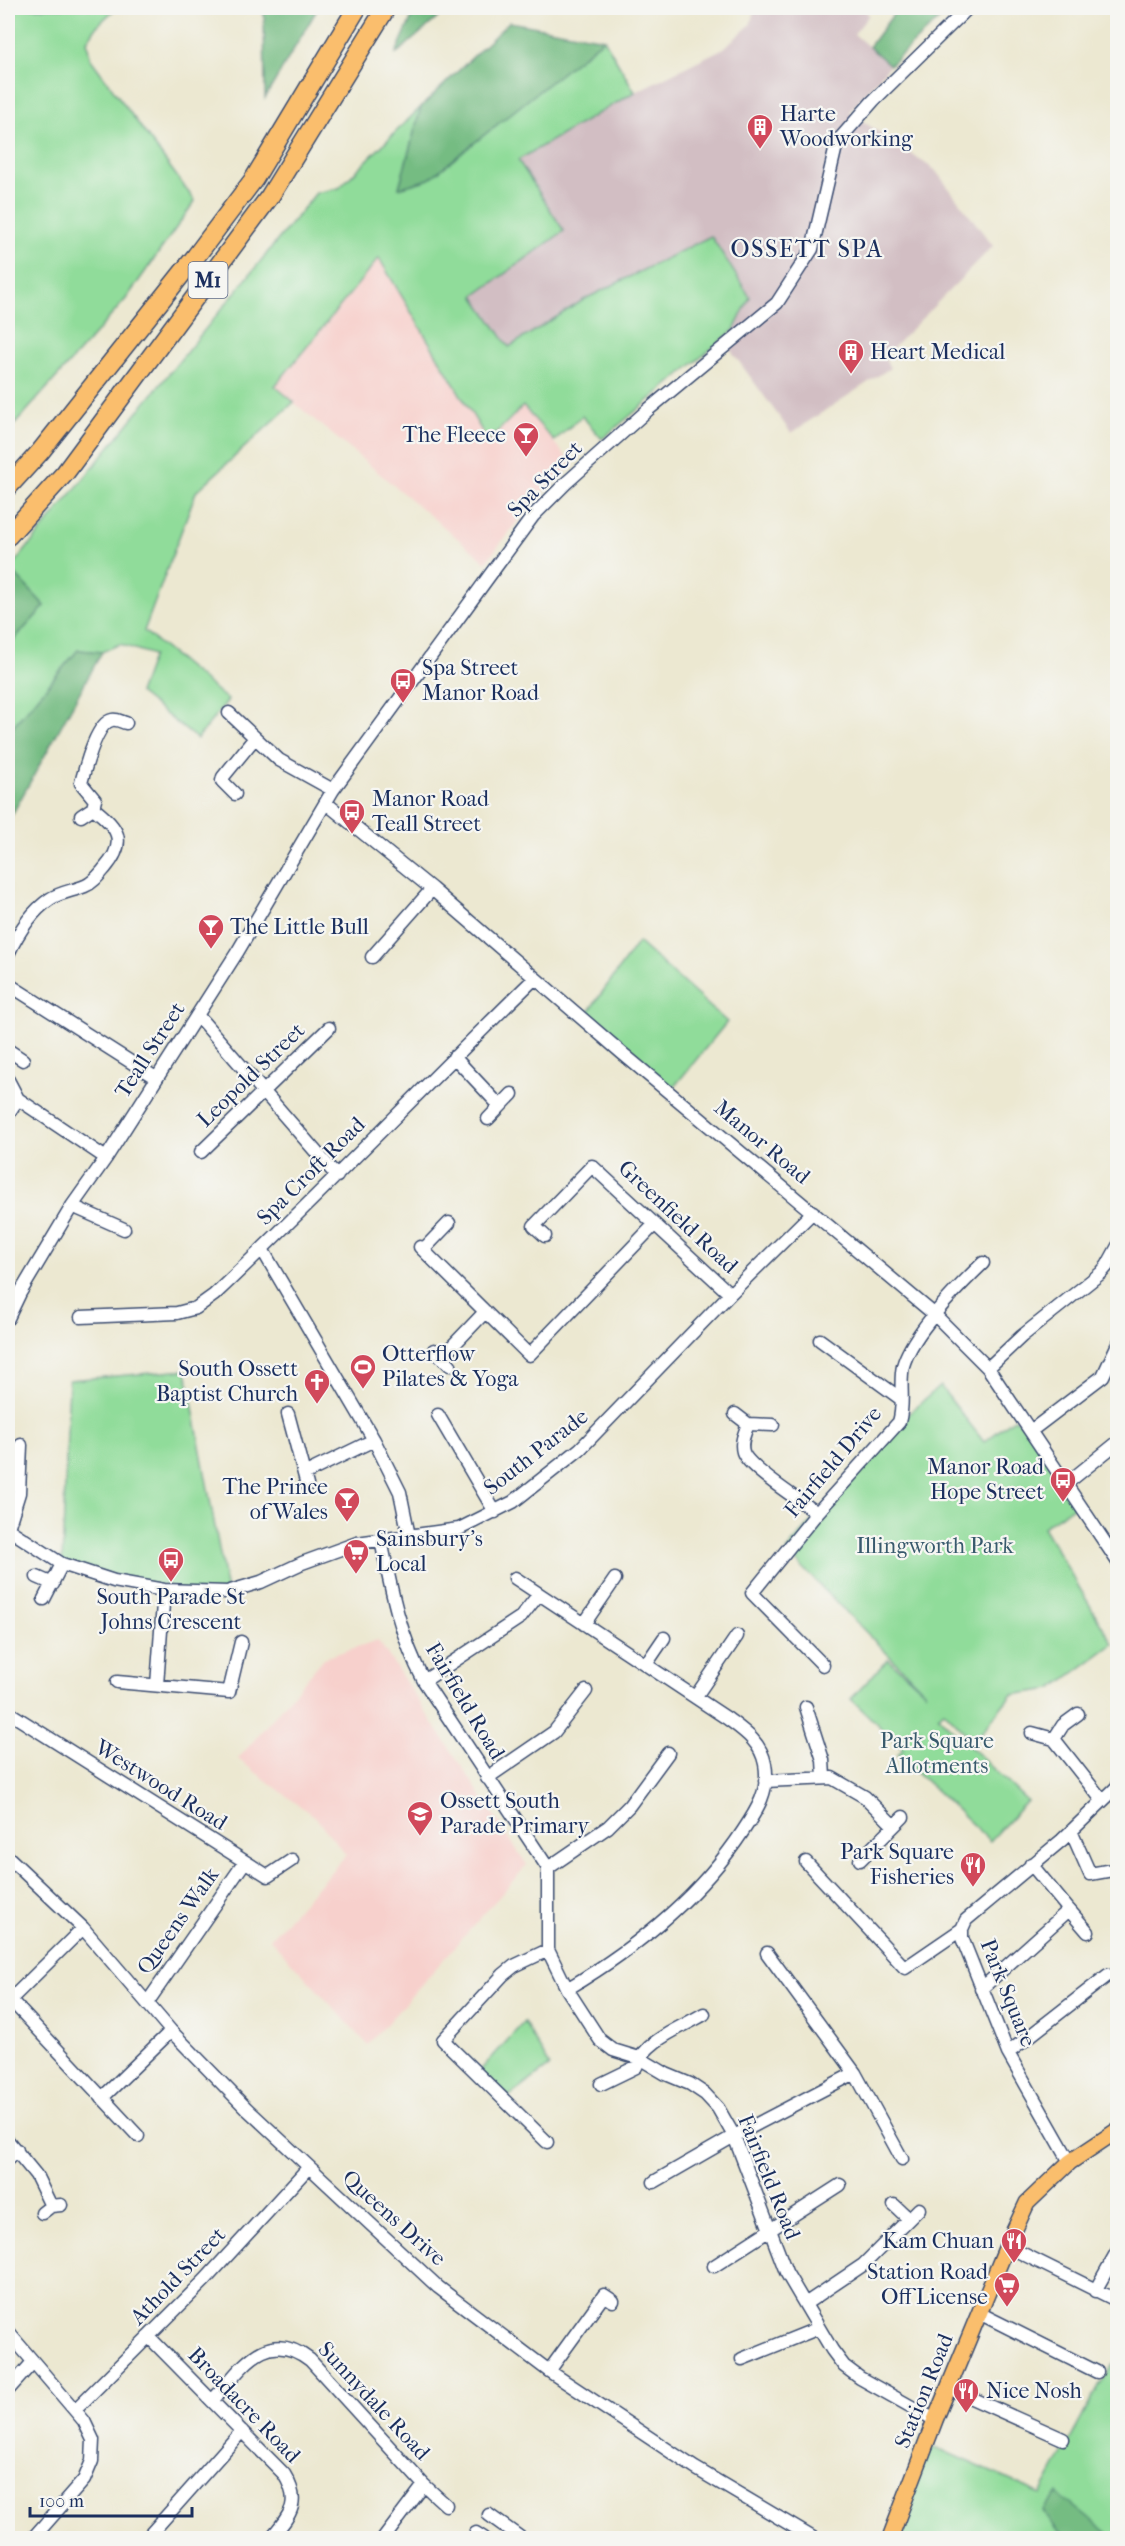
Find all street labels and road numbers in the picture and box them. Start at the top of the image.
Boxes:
road number: M1 [188,262,228,298]
street label: Spa Street [502,435,588,523]
street label: Teall Street [109,997,191,1103]
street label: Leopold Street [192,1017,310,1133]
street label: Manor Road [709,1094,816,1190]
street label: Spa Croft Road [252,1111,371,1230]
street label: Greenfield Road [613,1155,744,1280]
street label: Fairfield Drive [779,1401,887,1523]
street label: South Parade [479,1403,593,1501]
street label: Fairfield Road [420,1638,511,1765]
street label: Westwood Road [89,1733,233,1837]
street label: Queens Walk [132,1862,225,1979]
street label: Park Square [975,1935,1041,2051]
street label: Fairfield Road [732,2111,806,2244]
street label: Queens Drive [337,2165,451,2271]
street label: Athold Street [124,2222,231,2331]
street label: Station Road [889,2329,959,2452]
street label: Sunnydale Road [313,2336,436,2466]
street label: Broadacre Road [182,2342,306,2469]

